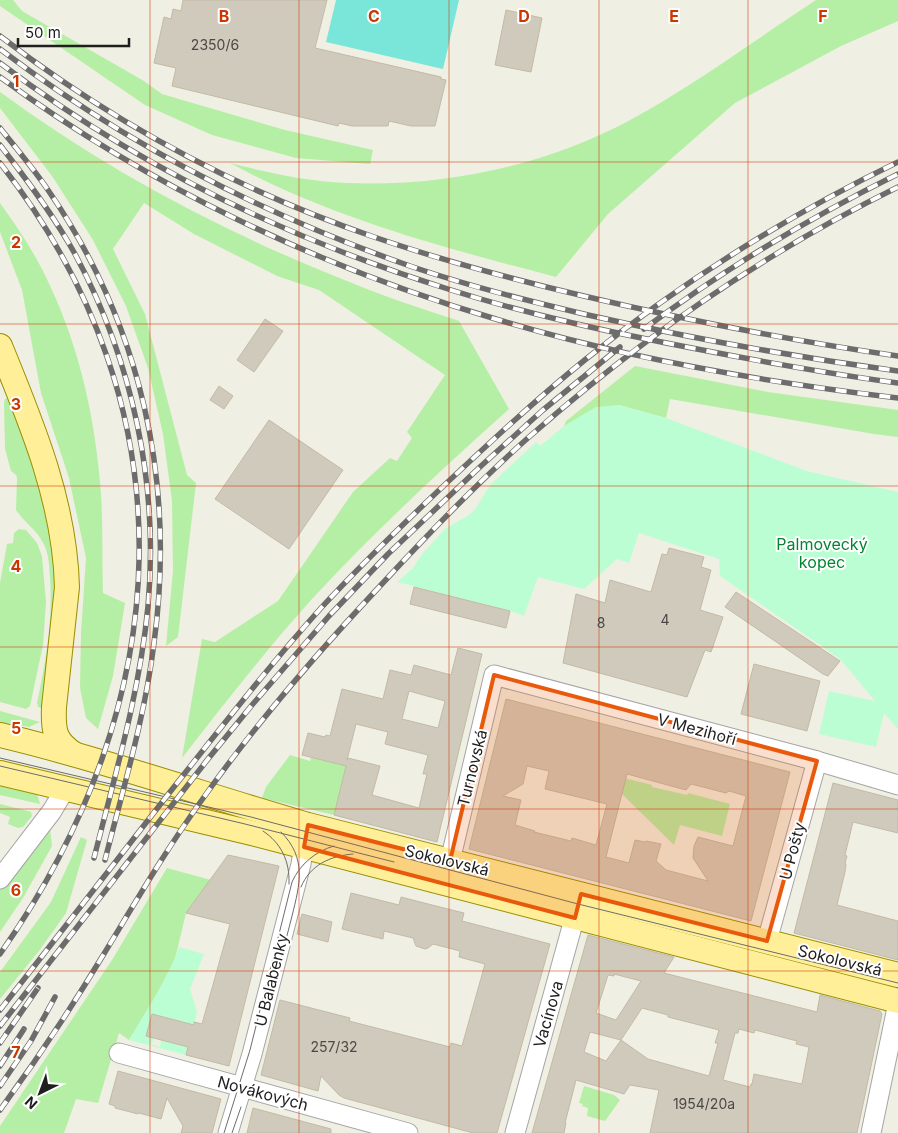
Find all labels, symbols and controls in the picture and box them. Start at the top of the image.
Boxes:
text: B [219,6,229,26]
text: C [368,6,380,26]
text: D [518,6,530,26]
text: E [669,6,679,26]
text: F [818,6,828,26]
scale bar [18,15,129,47]
text: 50 m [25,23,61,42]
house number: 2350/6 [191,36,239,53]
text: 1 [13,71,19,91]
text: 2 [11,232,21,252]
text: 3 [11,394,21,414]
park label: Palmovecký kopec [776,534,868,572]
text: 4 [11,556,22,576]
house number: 4 [660,611,670,628]
house number: 8 [597,614,605,631]
street label: V Mezihoří [655,709,739,749]
text: 5 [11,718,21,738]
street label: Turnovská [453,727,491,809]
street label: U Pošty [775,820,809,882]
street label: Sokolovská [403,840,491,880]
text: 6 [11,880,21,900]
street label: U Balabenky [250,931,292,1029]
street label: Sokolovská [796,940,884,980]
street label: Vacínova [529,978,567,1050]
house number: 257/32 [310,1038,358,1055]
text: 7 [11,1042,21,1062]
north arrow [15,1068,65,1118]
street label: Novákových [215,1071,311,1115]
text: N [21,1093,41,1113]
house number: 1954/20a [673,1095,735,1112]

